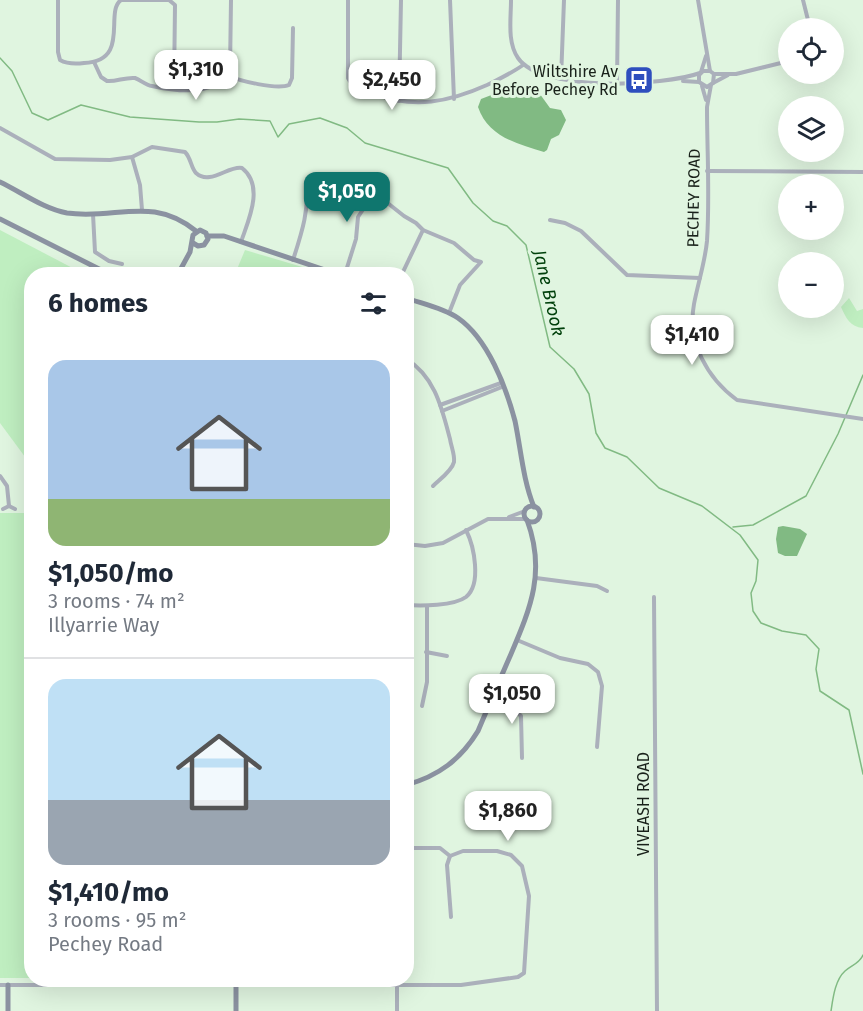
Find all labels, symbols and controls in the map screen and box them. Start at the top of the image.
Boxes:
map controls [778,18,844,318]
button: locate [778,18,844,84]
pin: $1,310 [147,50,245,101]
text: $1,310 [168,57,224,81]
pin: $2,450 [343,60,441,111]
place label: Wiltshire Av Before Pechey Rd [492,62,618,99]
bus stop icon: Wiltshire Av Before Pechey Rd [623,64,655,96]
text: $2,450 [363,67,422,91]
button: layers [778,96,844,162]
street label: PECHEY ROAD [683,148,704,248]
pin: $1,050 [298,172,396,223]
button: + [778,174,844,240]
text: $1,050 [318,179,376,203]
water label: Jane Brook [528,247,570,338]
button: − [778,252,844,318]
icon: filters [357,287,390,320]
text: 6 homes [48,288,148,319]
pin: $1,410 [643,315,741,366]
text: $1,410 [665,322,719,346]
icon: home [165,399,273,507]
text: $1,050/mo [48,558,174,589]
text: 3 rooms · 74 m² [48,589,185,613]
text: Illyarrie Way [48,613,159,637]
pin: $1,050 [463,674,561,725]
text: $1,050 [483,681,541,705]
icon: home [165,718,273,826]
street label: VIVEASH ROAD [634,752,653,856]
pin: $1,860 [459,791,557,842]
text: $1,860 [479,798,537,822]
text: $1,410/mo [48,877,169,908]
text: 3 rooms · 95 m² [48,908,187,932]
text: Pechey Road [48,932,163,956]

